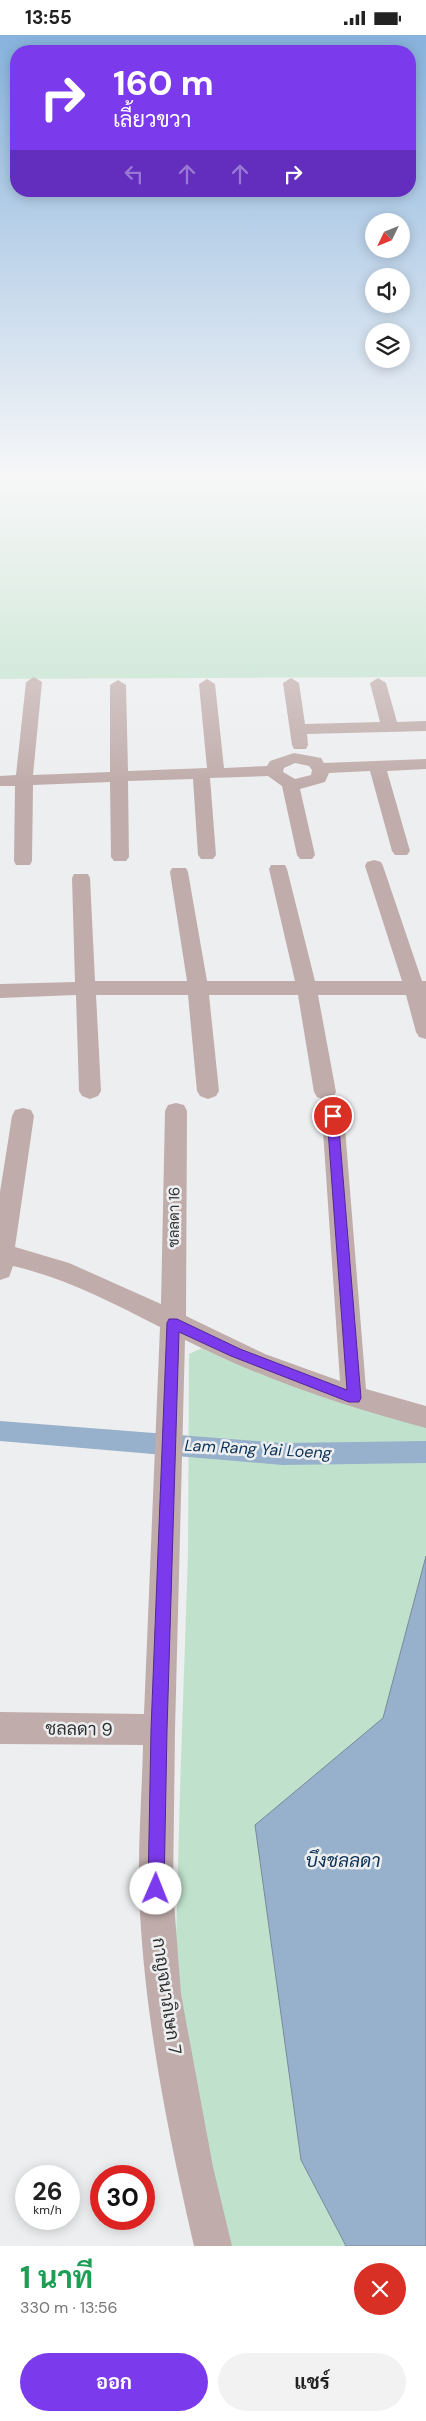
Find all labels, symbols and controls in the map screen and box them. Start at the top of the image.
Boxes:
text: 13:55 [25,5,72,30]
text: 160 m [113,60,214,106]
icon: right [30,65,95,130]
text: เลี้ยวขวา [113,105,191,134]
icon: left [120,160,148,188]
icon: ahead [173,160,201,188]
icon: ahead [226,160,254,188]
icon: right [279,160,307,188]
north arrow [365,213,410,257]
map controls [365,213,410,368]
button: sound [365,268,410,313]
button: layers [365,323,410,368]
pin [312,1095,354,1137]
icon: arrive [319,1102,347,1130]
street label: ชลลดา 16 [163,1186,185,1248]
water label: Lam Rang Yai Loeng [184,1435,333,1463]
street label: ชลลดา 9 [45,1716,113,1742]
water label: บึงชลลดา [306,1848,380,1873]
position arrow [129,1862,181,1914]
street label: กาญจนาภิเษก 7 [147,1936,187,2056]
speed limit sign: 30 [90,2165,155,2230]
text: 26 [32,2175,63,2208]
text: km/h [33,2202,62,2218]
text: 1 นาที [20,2258,93,2297]
button: close [354,2263,406,2315]
text: 330 m · 13:56 [20,2297,118,2318]
button: ออก [20,2353,208,2411]
button: แชร์ [218,2353,406,2411]

